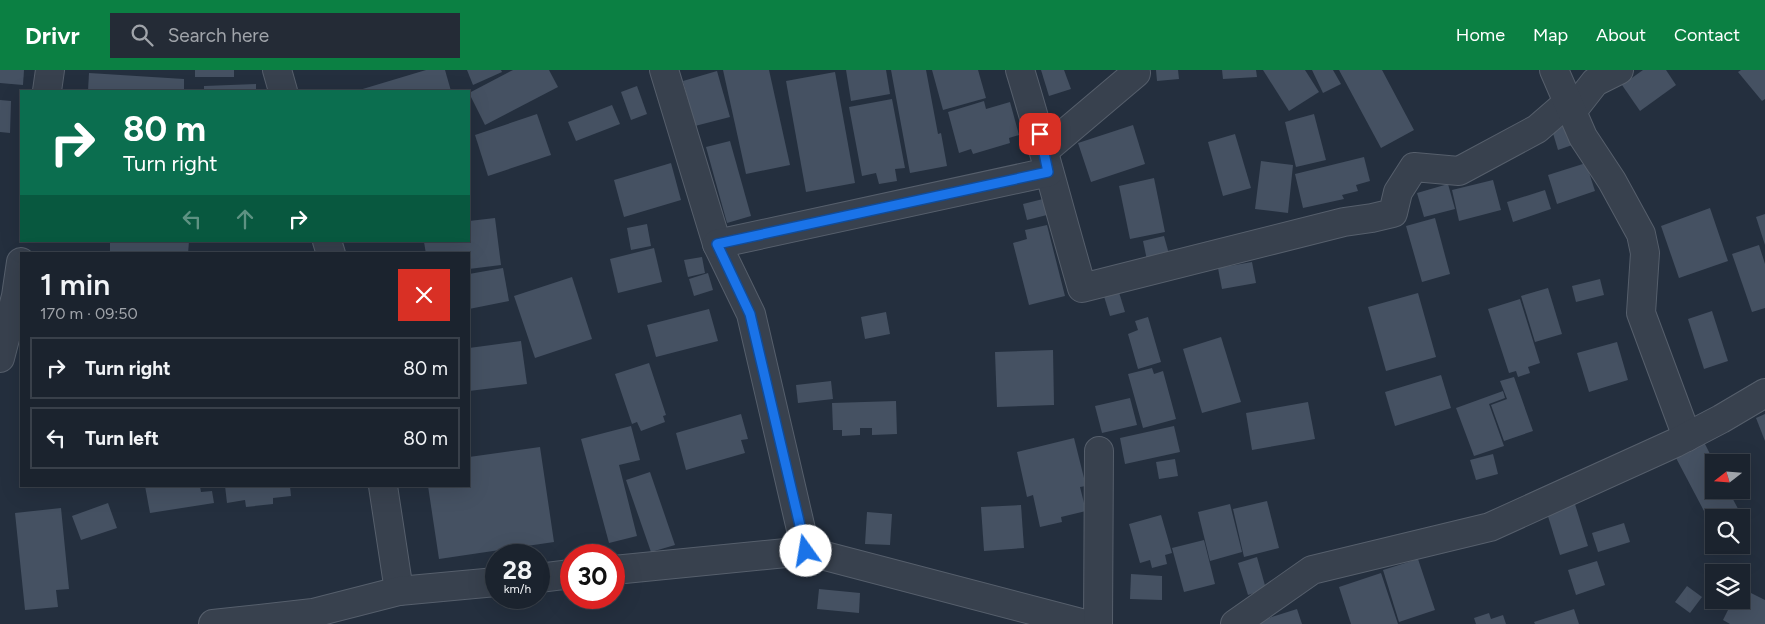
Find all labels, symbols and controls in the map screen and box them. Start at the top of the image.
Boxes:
search box [110,13,460,58]
text: Drivr [25,21,80,50]
icon: search [128,21,156,49]
text: Search here [168,24,269,47]
text: Home [1456,24,1505,46]
text: Map [1533,24,1568,46]
text: About [1596,24,1646,46]
text: Contact [1674,24,1740,46]
text: 80 m [123,108,206,150]
icon: right [40,110,105,175]
pin [1019,113,1061,155]
icon: arrive [1026,120,1054,148]
text: Turn right [123,150,218,177]
icon: left [178,205,206,233]
icon: ahead [231,205,259,233]
icon: right [284,205,312,233]
text: 1 min [40,266,110,303]
button: close [398,269,450,321]
text: 170 m · 09:50 [40,304,138,323]
icon: right [42,354,70,382]
text: Turn right [85,357,171,380]
text: 80 m [403,357,448,380]
icon: left [42,424,70,452]
text: Turn left [85,427,159,450]
text: 80 m [403,427,448,450]
north arrow [1705,454,1750,499]
map controls [1705,454,1750,609]
button: search [1705,509,1750,554]
position arrow [779,524,831,576]
speed limit sign: 30 [560,544,625,609]
text: 28 [503,555,532,585]
button: layers [1705,564,1750,609]
text: km/h [504,582,531,596]

